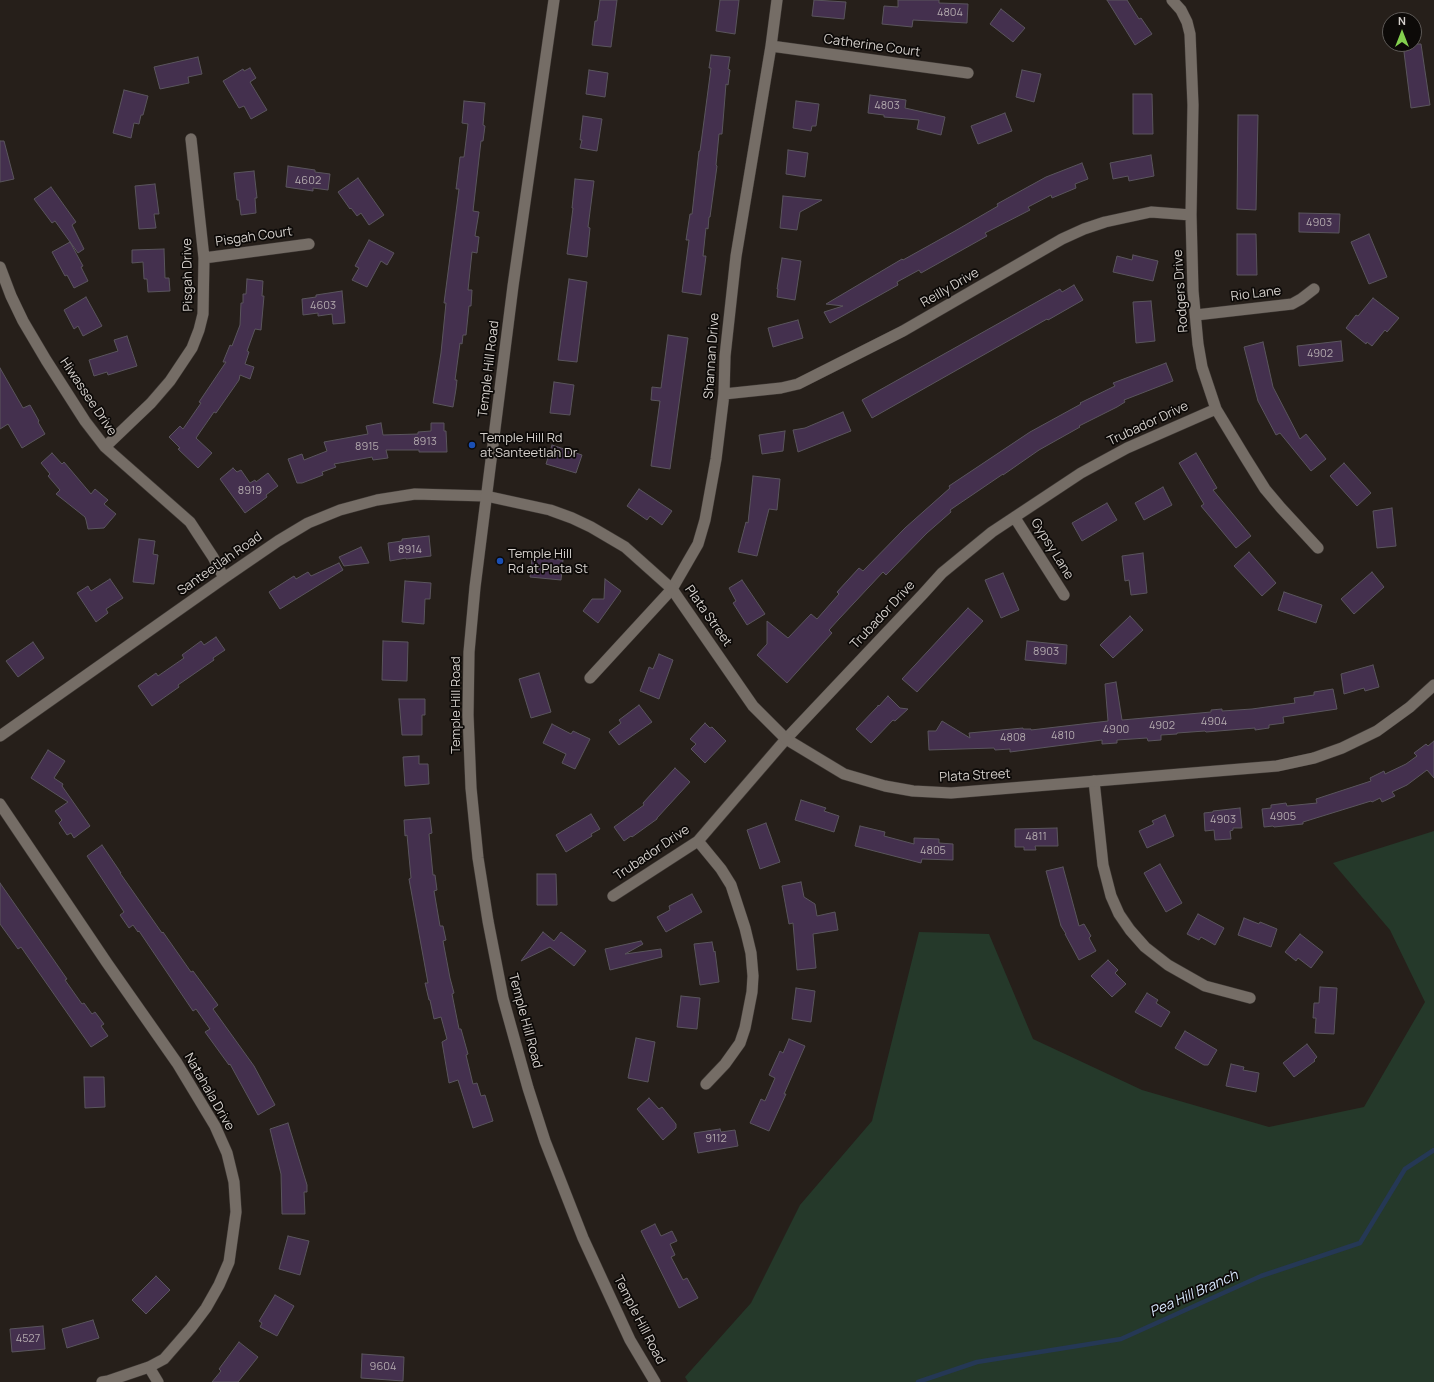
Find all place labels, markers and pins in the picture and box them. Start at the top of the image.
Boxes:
place label: Temple Hill Rd at Santeetlah Dr [480,430,577,461]
marker: Temple Hill Rd at Santeetlah Dr [467,440,477,450]
place label: Temple Hill Rd at Plata St [508,546,588,577]
marker: Temple Hill Rd at Plata St [495,556,505,566]

